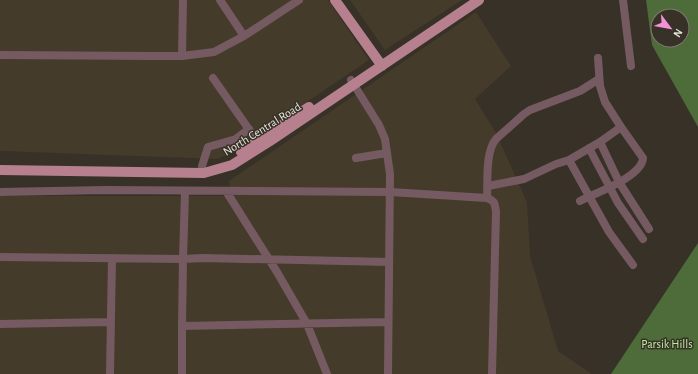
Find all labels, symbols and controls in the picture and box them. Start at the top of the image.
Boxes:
north arrow [650,8,690,48]
text: N [671,27,685,39]
street label: North Central Road [221,100,303,158]
park label: Parsik Hills [641,338,693,350]

